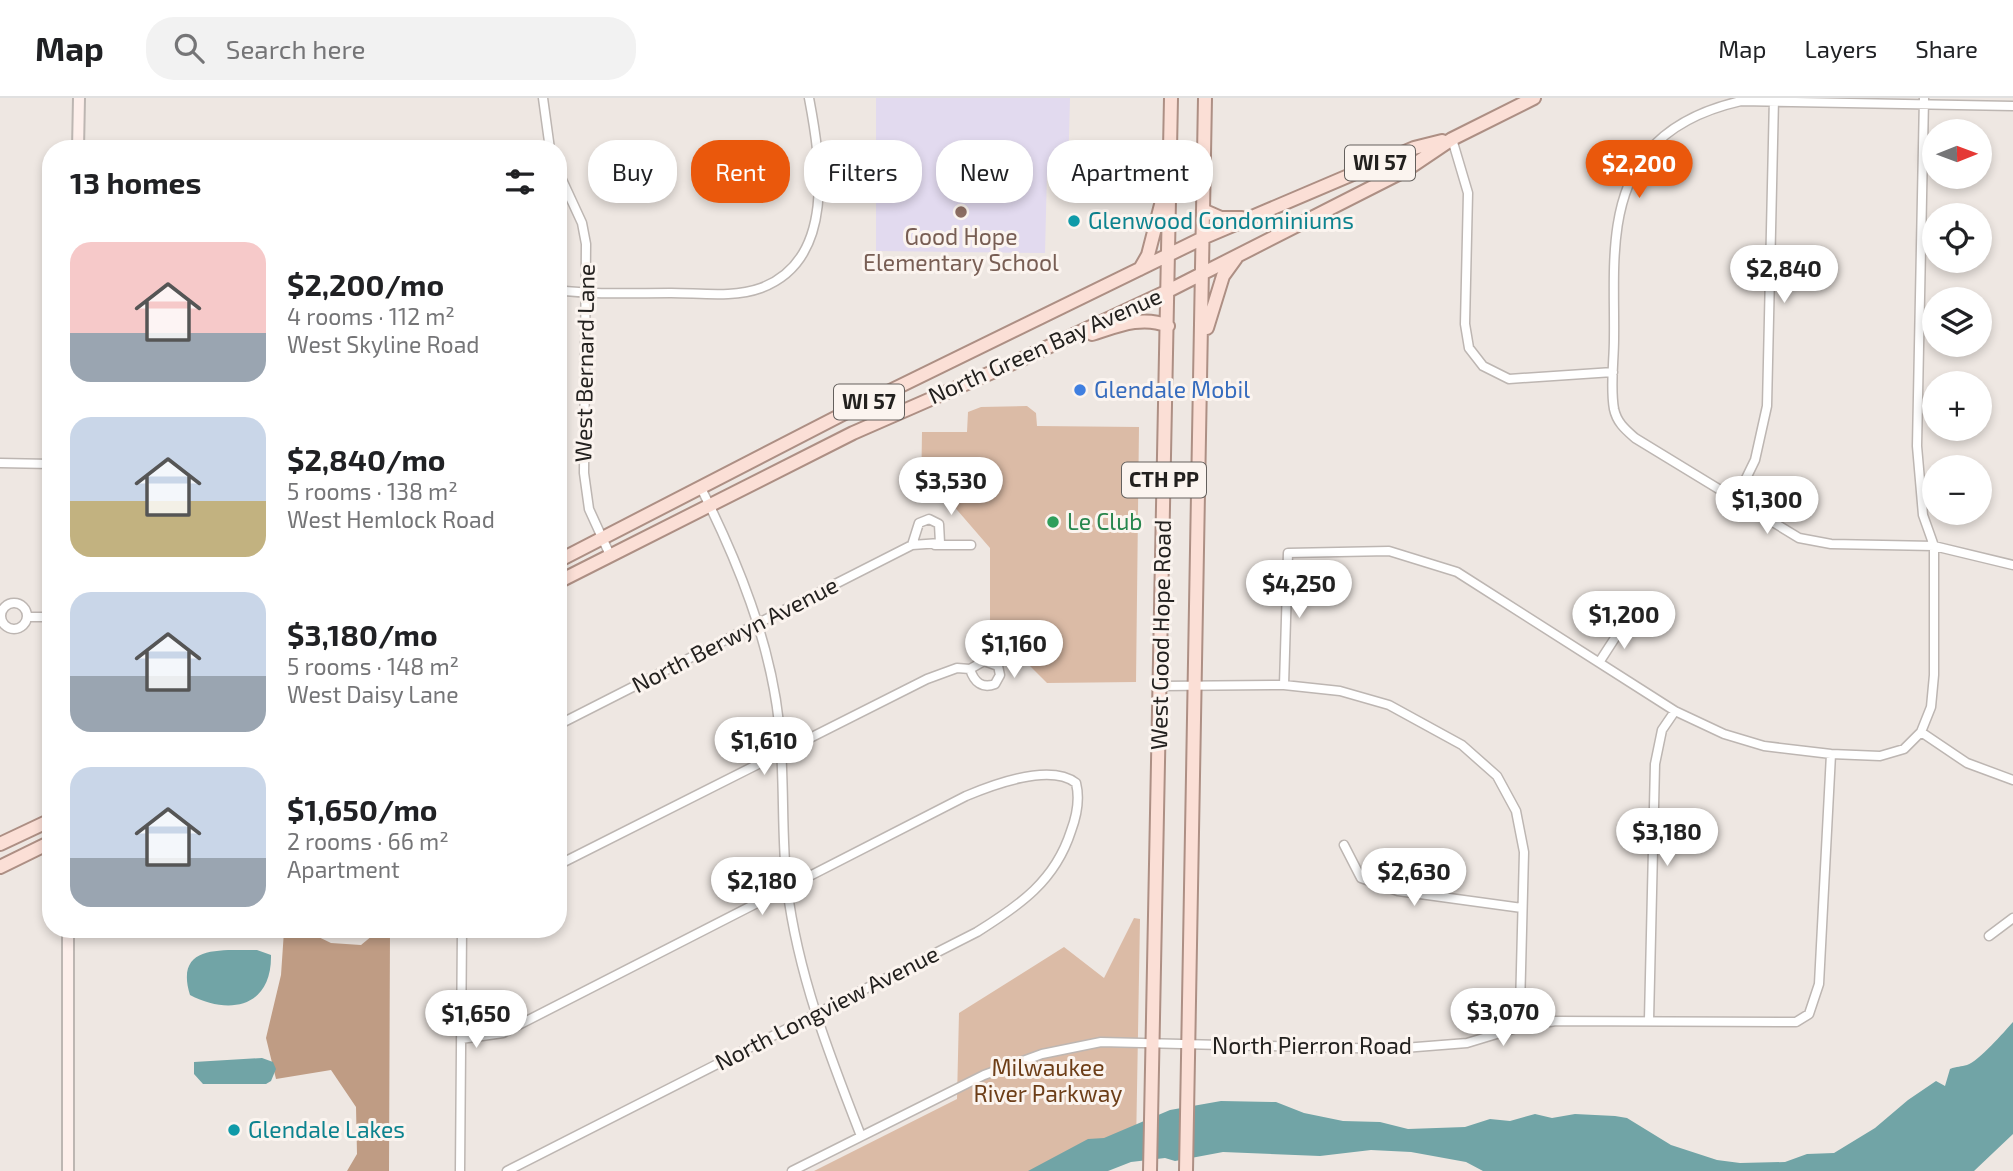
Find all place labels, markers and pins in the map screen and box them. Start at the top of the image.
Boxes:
pin: $2,200 [1582,140,1696,200]
marker: Good Hope Elementary School [953,204,969,220]
place label: Glenwood Condominiums [1088,206,1354,234]
marker: Glenwood Condominiums [1066,213,1082,229]
place label: Good Hope Elementary School [863,222,1059,276]
pin: $2,840 [1727,246,1841,305]
place label: Glendale Mobil [1094,375,1250,403]
marker: Glendale Mobil [1072,382,1088,398]
pin: $3,530 [894,458,1008,517]
pin: $1,300 [1710,476,1824,536]
place label: Le Club [1067,507,1142,535]
marker: Le Club [1045,514,1061,530]
pin: $4,250 [1242,560,1356,620]
pin: $1,200 [1567,592,1681,651]
pin: $1,160 [957,620,1071,680]
pin: $1,610 [707,718,821,777]
pin: $3,180 [1610,808,1724,868]
pin: $2,630 [1357,848,1471,908]
pin: $2,180 [705,858,819,917]
pin: $3,070 [1446,988,1560,1048]
pin: $1,650 [419,990,533,1050]
place label: Glendale Lakes [248,1115,405,1143]
marker: Glendale Lakes [226,1122,242,1138]

